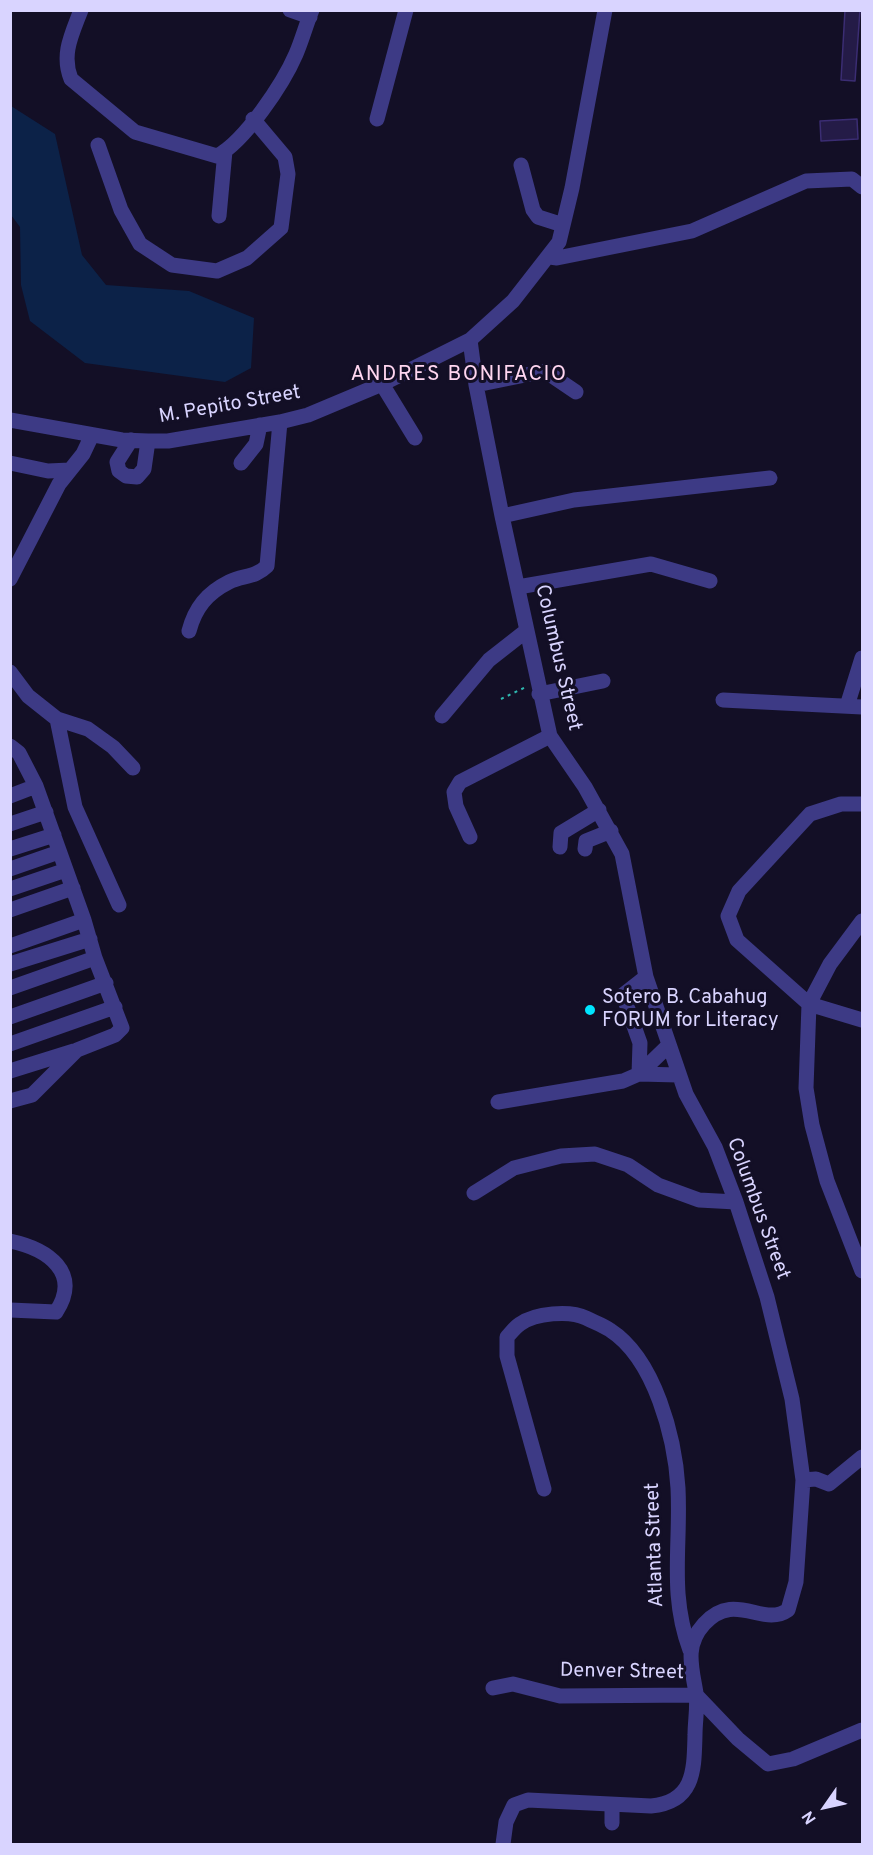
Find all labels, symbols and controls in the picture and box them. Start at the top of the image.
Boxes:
district label: ANDRES BONIFACIO [350,363,568,389]
street label: M. Pepito Street [157,382,303,430]
street label: Columbus Street [529,583,585,733]
place label: Sotero B. Cabahug FORUM for Literacy [602,987,779,1034]
marker: Sotero B. Cabahug FORUM for Literacy [583,1003,597,1017]
street label: Columbus Street [720,1135,794,1283]
street label: Atlanta Street [642,1482,670,1608]
street label: Denver Street [560,1660,684,1686]
north arrow [795,1777,855,1837]
text: N [799,1807,822,1827]

